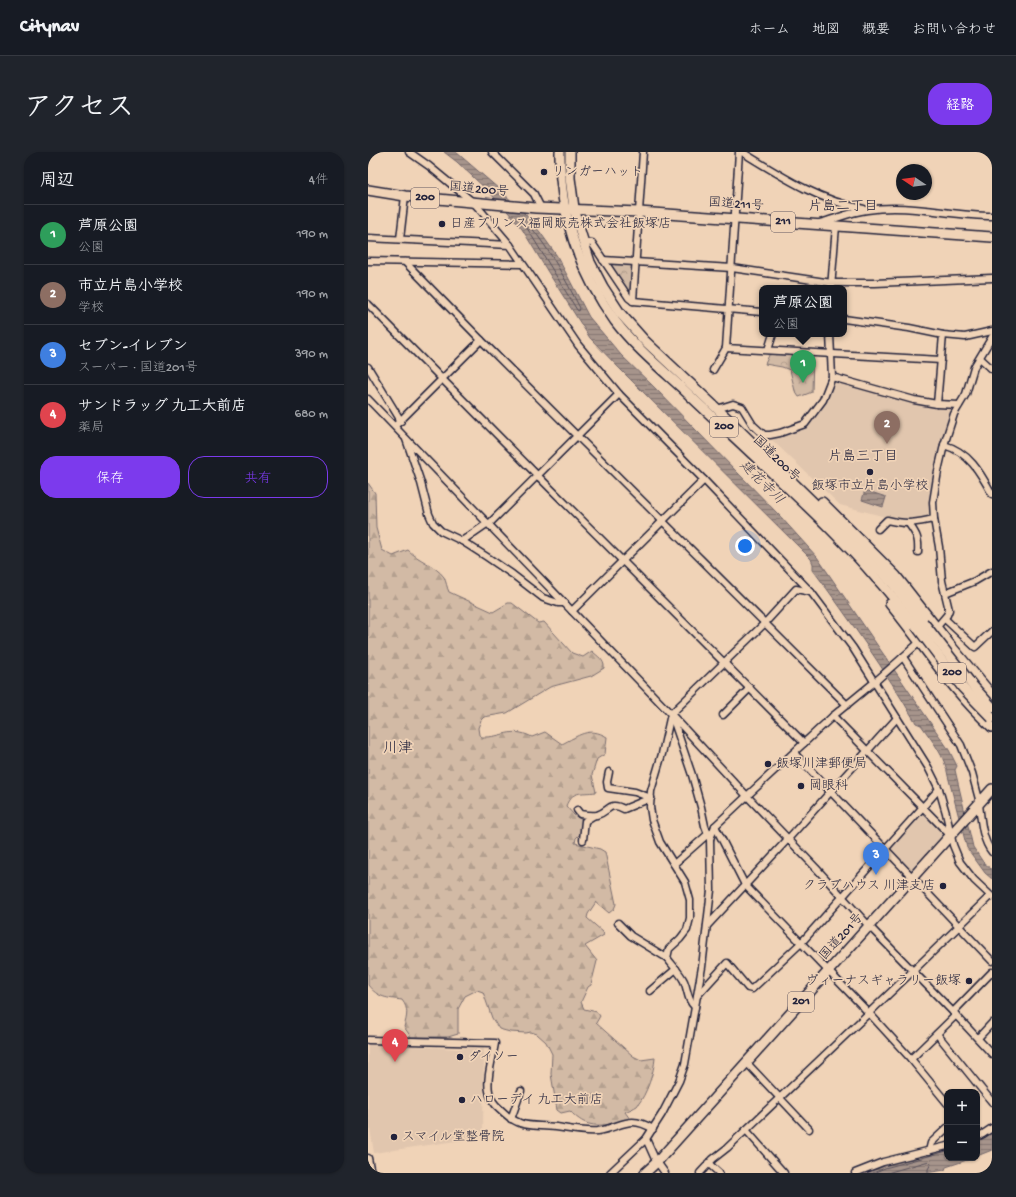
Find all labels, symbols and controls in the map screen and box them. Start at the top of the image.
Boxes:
text: Citynav [20,16,79,39]
text: ホーム [749,22,790,39]
text: 地図 [812,22,840,39]
text: 概要 [862,22,890,39]
text: お問い合わせ [912,22,996,39]
button: 経路 [928,83,992,125]
text: アクセス [24,93,134,126]
north arrow [896,164,932,200]
place label: リンガーハット [552,165,643,180]
marker: リンガーハット [539,167,549,177]
text: 周辺 [40,172,74,192]
text: 4件 [309,173,328,188]
street label: 国道200号 [448,179,510,200]
road number: 200 [411,188,439,208]
street label: 国道211号 [708,195,764,214]
district label: 片島二丁目 [808,199,878,216]
road number: 211 [771,212,795,232]
place label: 日産プリンス福岡販売株式会社飯塚店 [450,216,671,232]
text: 芦原公園 [78,218,138,236]
marker: 日産プリンス福岡販売株式会社飯塚店 [437,219,447,229]
text: 1 [50,227,56,242]
text: 190 m [297,227,328,242]
text: 公園 [78,241,104,256]
text: 市立片島小学校 [78,278,183,296]
popup [759,285,847,337]
text: 2 [50,287,56,302]
text: 190 m [297,287,328,302]
text: 芦原公園 [773,295,833,313]
text: 学校 [78,301,104,316]
text: 公園 [773,318,799,333]
text: セブン-イレブン [78,338,188,356]
text: 3 [50,347,56,362]
text: 390 m [295,347,328,362]
pin: 1 [790,350,816,383]
text: スーパー · 国道201号 [78,361,198,376]
text: サンドラッグ 九工大前店 [78,398,247,416]
text: 4 [50,407,56,422]
text: 680 m [295,407,328,422]
pin: 2 [874,411,900,444]
road number: 200 [710,417,738,437]
text: 薬局 [78,421,104,436]
street label: 国道200号 [749,432,804,485]
district label: 片島三丁目 [828,449,898,466]
button: 保存 [40,456,180,498]
button: 共有 [188,456,328,498]
water label: 建花寺川 [735,456,788,509]
marker: 飯塚市立片島小学校 [865,467,875,477]
place label: 飯塚市立片島小学校 [811,479,929,494]
your location [735,536,755,556]
road number: 200 [938,663,966,683]
district label: 川津 [383,739,413,758]
place label: 飯塚川津郵便局 [776,756,867,772]
marker: 飯塚川津郵便局 [763,759,773,769]
place label: 岡眼科 [809,778,848,794]
marker: 岡眼科 [796,781,806,791]
pin: 3 [863,842,889,875]
place label: クラブハウス 川津支店 [803,879,935,894]
marker: クラブハウス 川津支店 [938,881,948,891]
street label: 国道201号 [816,910,867,964]
place label: ヴィーナスギャラリー飯塚 [806,974,961,989]
marker: ヴィーナスギャラリー飯塚 [964,976,974,986]
road number: 201 [788,992,814,1012]
pin: 4 [382,1029,408,1062]
place label: ダイソー [468,1050,519,1065]
marker: ダイソー [455,1052,465,1062]
map controls [944,1089,980,1161]
button: + [944,1089,980,1125]
place label: ハローデイ 九工大前店 [470,1092,603,1108]
marker: ハローデイ 九工大前店 [457,1095,467,1105]
button: − [944,1125,980,1161]
place label: スマイル堂整骨院 [402,1129,504,1145]
marker: スマイル堂整骨院 [389,1132,399,1142]

